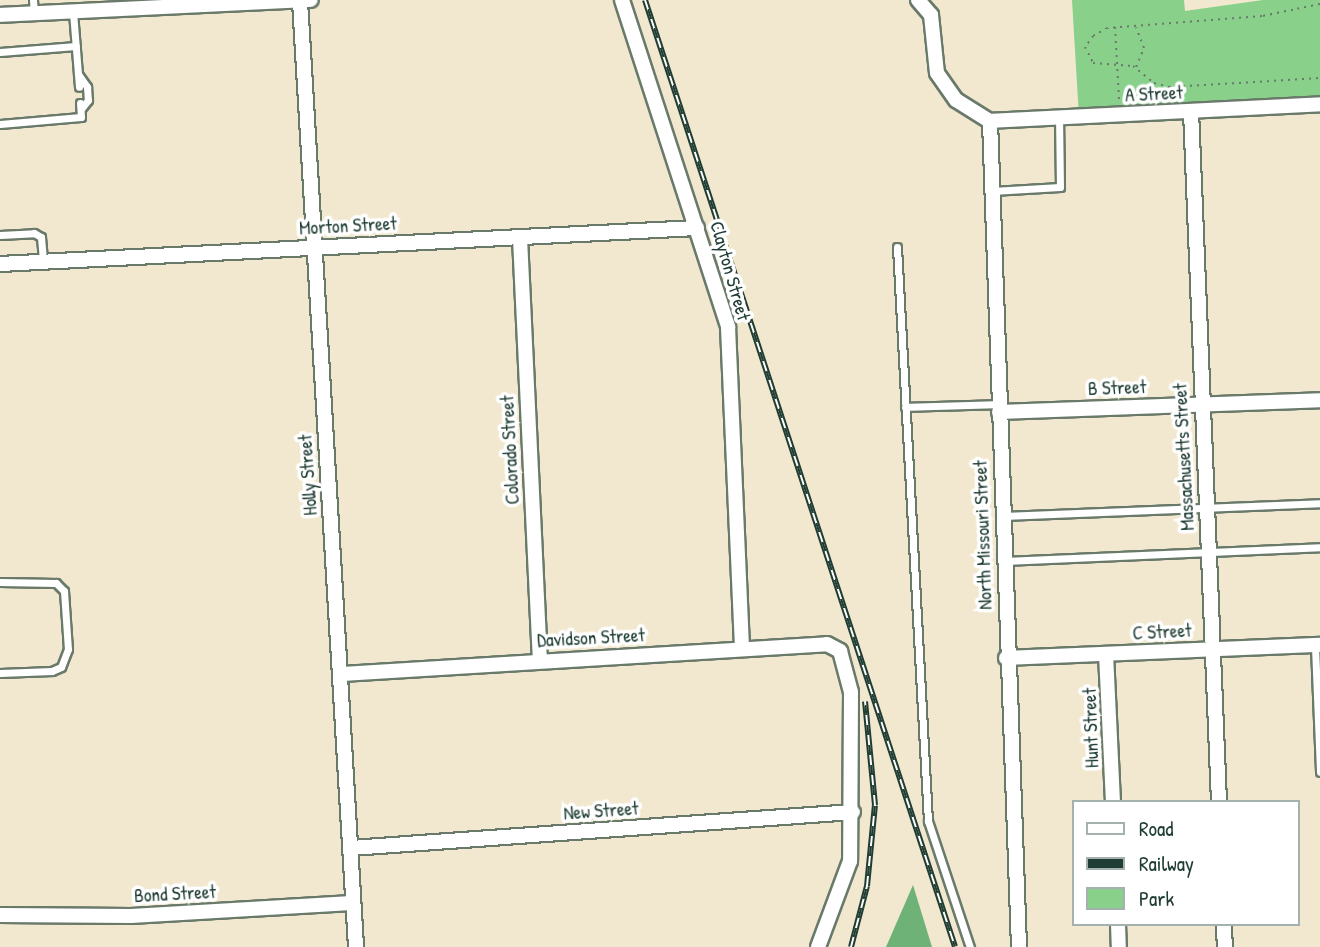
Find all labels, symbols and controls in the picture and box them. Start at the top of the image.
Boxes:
street label: A Street [1125,81,1183,107]
street label: Morton Street [299,212,397,240]
street label: Clayton Street [705,219,755,323]
street label: B Street [1088,376,1146,400]
street label: Massachusetts Street [1169,383,1199,531]
street label: Colorado Street [496,395,524,505]
street label: Holly Street [294,434,322,516]
street label: North Missouri Street [969,460,997,610]
street label: C Street [1132,619,1192,645]
street label: Davidson Street [537,624,645,652]
street label: Hunt Street [1078,688,1104,768]
street label: New Street [563,797,639,825]
legend [1072,800,1299,926]
text: Road [1139,814,1173,843]
text: Railway [1139,849,1194,878]
street label: Bond Street [134,880,216,908]
text: Park [1139,884,1174,913]

